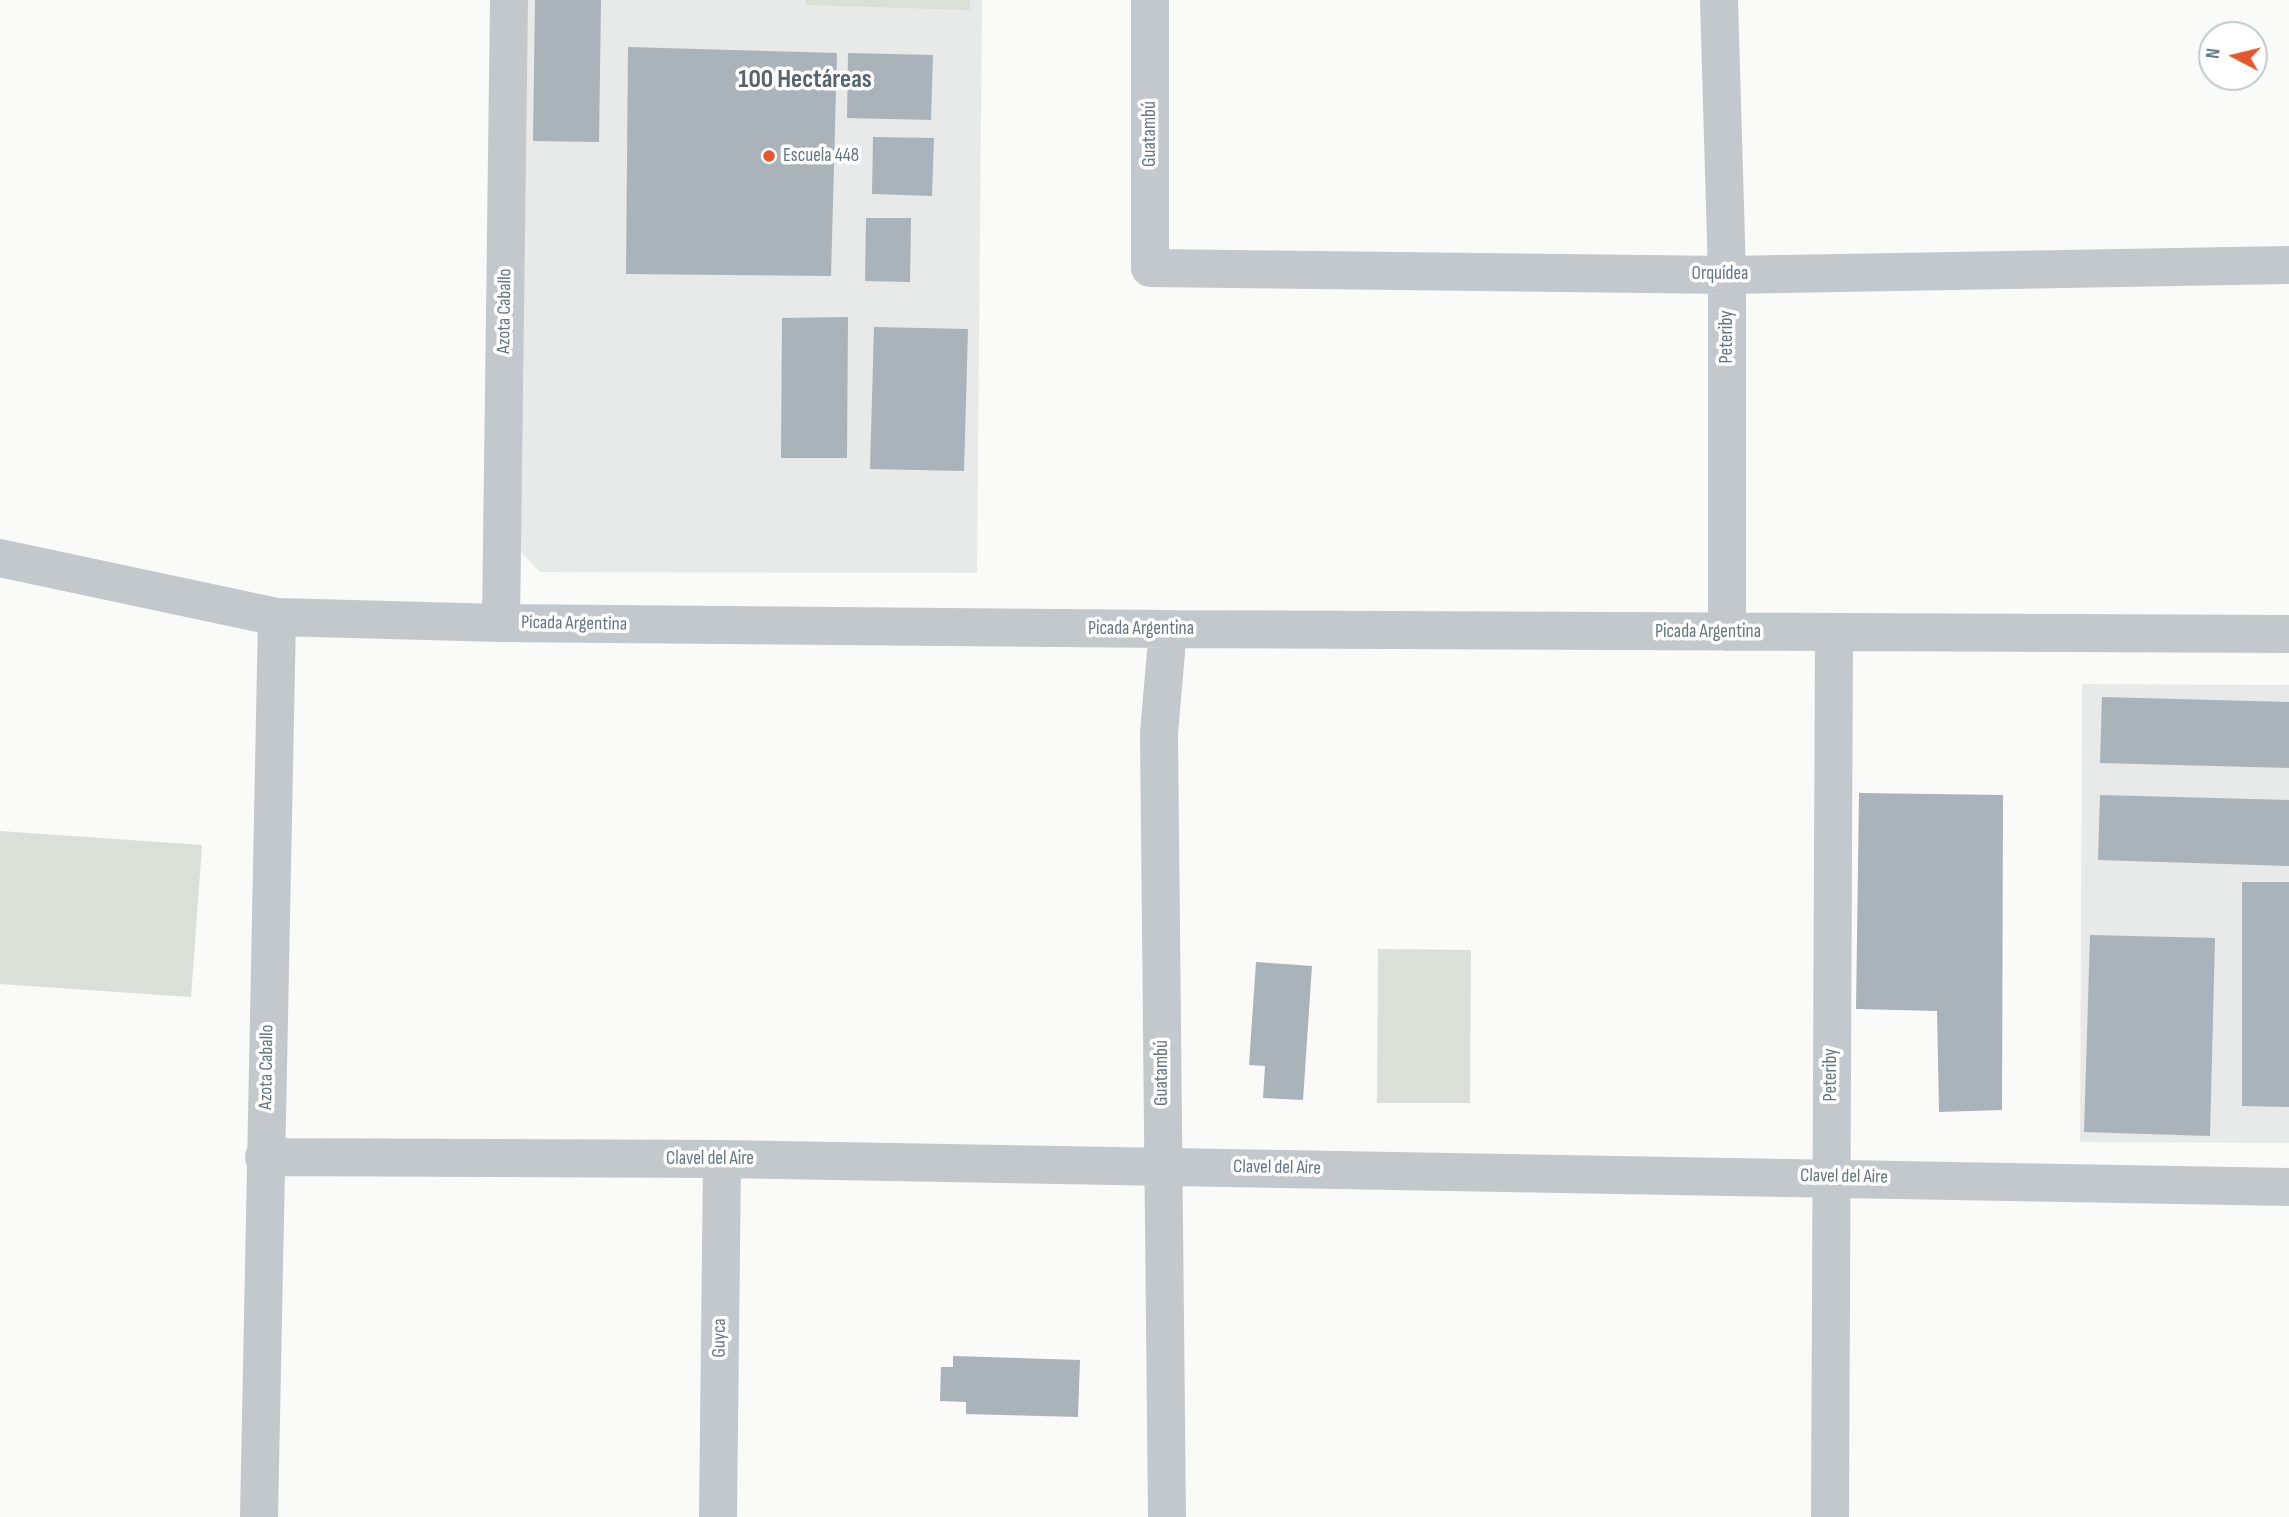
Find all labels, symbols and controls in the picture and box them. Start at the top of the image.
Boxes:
north arrow [2198,21,2268,91]
text: N [2202,47,2226,60]
district label: 100 Hectáreas [738,64,872,96]
street label: Guatambú [1139,101,1161,167]
place label: Escuela 448 [783,145,859,167]
marker: Escuela 448 [761,148,777,164]
street label: Orquídea [1692,263,1748,285]
street label: Azota Caballo [493,268,517,354]
street label: Peteriby [1716,311,1738,363]
street label: Picada Argentina [521,612,627,636]
street label: Picada Argentina [1088,618,1194,640]
street label: Picada Argentina [1655,621,1761,643]
street label: Azota Caballo [255,1024,279,1110]
street label: Guatambú [1151,1040,1173,1106]
street label: Peteriby [1820,1049,1842,1101]
street label: Clavel del Aire [666,1148,754,1170]
street label: Clavel del Aire [1233,1156,1321,1180]
street label: Clavel del Aire [1800,1165,1888,1189]
street label: Guyca [708,1318,732,1358]

